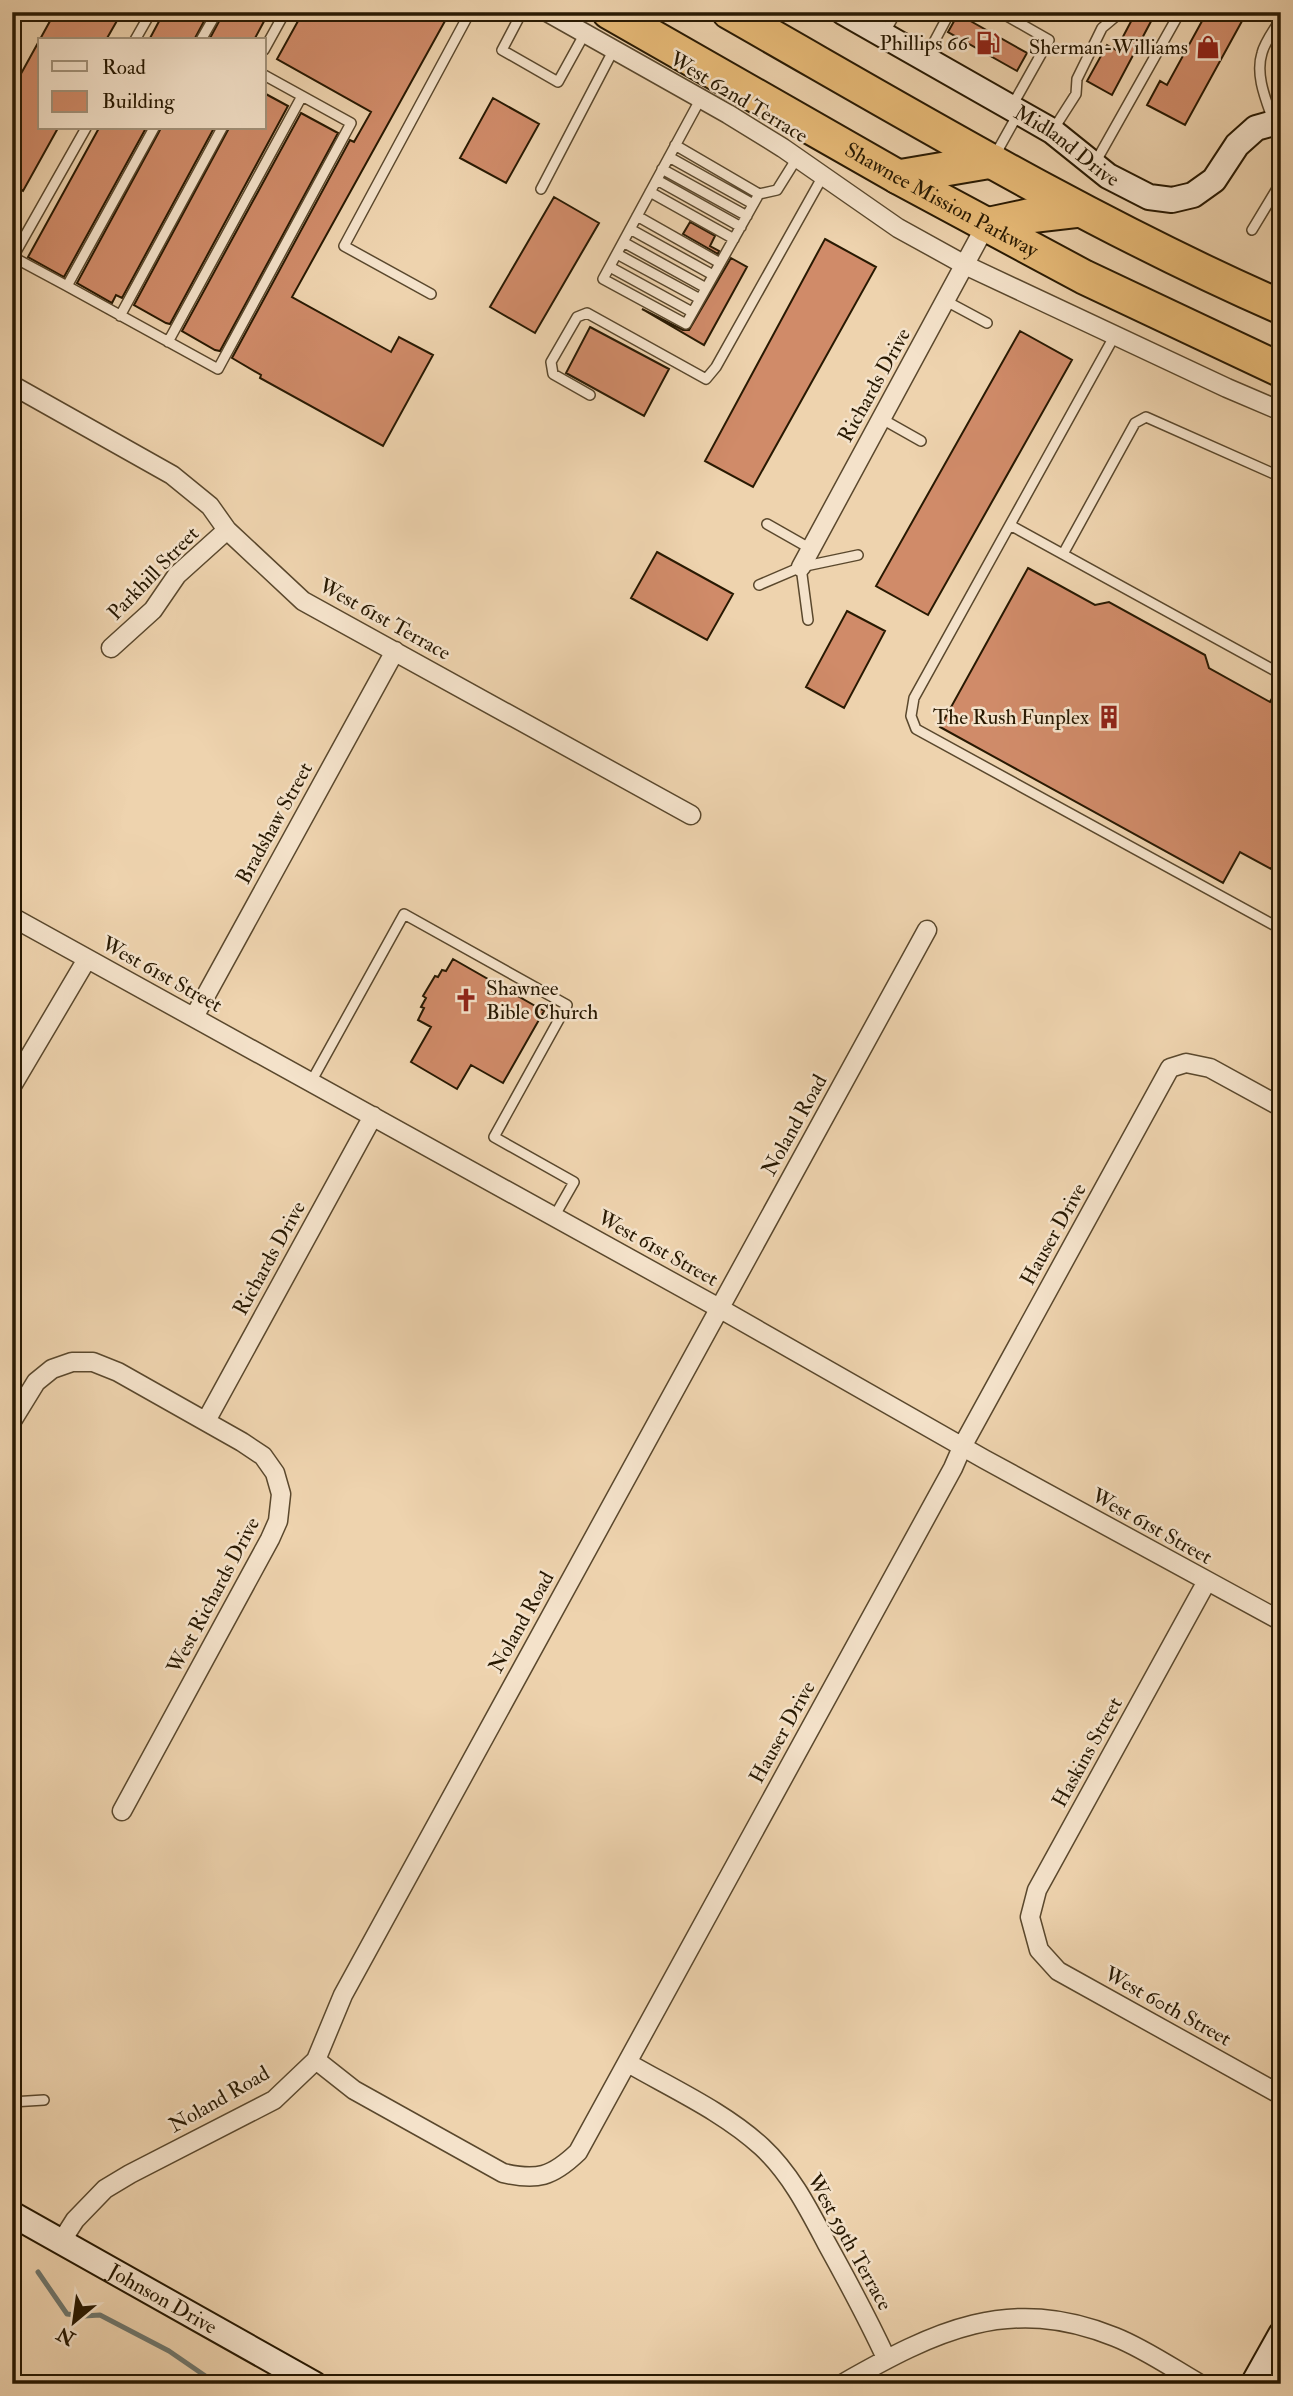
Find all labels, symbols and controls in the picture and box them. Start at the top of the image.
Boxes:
fuel station icon: Phillips 66 [974,29,1002,57]
place label: Phillips 66 [879,30,969,57]
shop icon: Sherman-Williams [1194,33,1222,61]
place label: Sherman-Williams [1029,34,1188,61]
legend [38,38,266,130]
street label: West 62nd Terrace [664,45,813,149]
text: Road [102,54,147,81]
text: Building [102,88,175,115]
street label: Midland Drive [1009,99,1124,193]
street label: Shawnee Mission Parkway [840,136,1044,264]
street label: Richards Drive [832,323,917,447]
street label: Parkhill Street [102,520,205,626]
street label: West 61st Terrace [313,572,455,667]
building icon: The Rush Funplex [1095,703,1123,731]
place label: The Rush Funplex [933,704,1090,731]
street label: Bradshaw Street [230,758,319,889]
street label: West 61st Street [96,930,227,1019]
place label: Shawnee Bible Church [486,975,598,1026]
church icon: Shawnee Bible Church [452,986,480,1014]
street label: Noland Road [756,1069,834,1181]
street label: Hauser Drive [1014,1178,1093,1290]
street label: Richards Drive [227,1196,312,1320]
street label: West 61st Street [592,1204,723,1293]
street label: West 61st Street [1086,1482,1217,1571]
street label: West Richards Drive [160,1512,266,1679]
street label: Noland Road [483,1566,561,1678]
street label: Hauser Drive [743,1676,822,1788]
street label: Haskins Street [1046,1692,1129,1812]
street label: West 60th Street [1099,1960,1236,2052]
street label: Noland Road [164,2059,275,2139]
street label: West 59th Terrace [800,2168,898,2316]
street label: Johnson Drive [102,2257,222,2341]
north arrow [38,2288,108,2358]
text: N [52,2321,80,2351]

